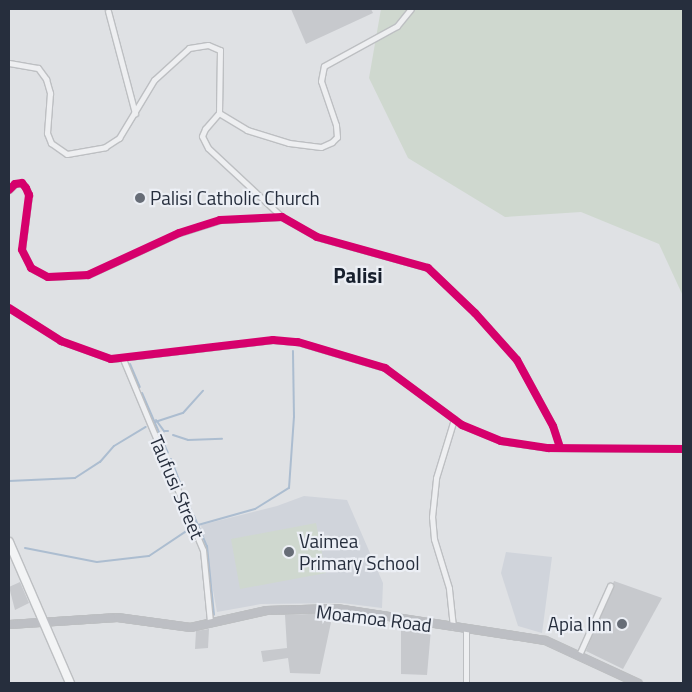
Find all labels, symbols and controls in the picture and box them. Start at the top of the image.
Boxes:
place label: Palisi Catholic Church [150,187,320,209]
marker: Palisi Catholic Church [134,192,146,204]
district label: Palisi [333,262,383,288]
street label: Taufusi Street [145,432,209,542]
place label: Vaimea Primary School [299,530,420,574]
marker: Vaimea Primary School [283,546,295,558]
street label: Moamoa Road [315,600,433,636]
place label: Apia Inn [548,613,612,635]
marker: Apia Inn [616,618,628,630]

